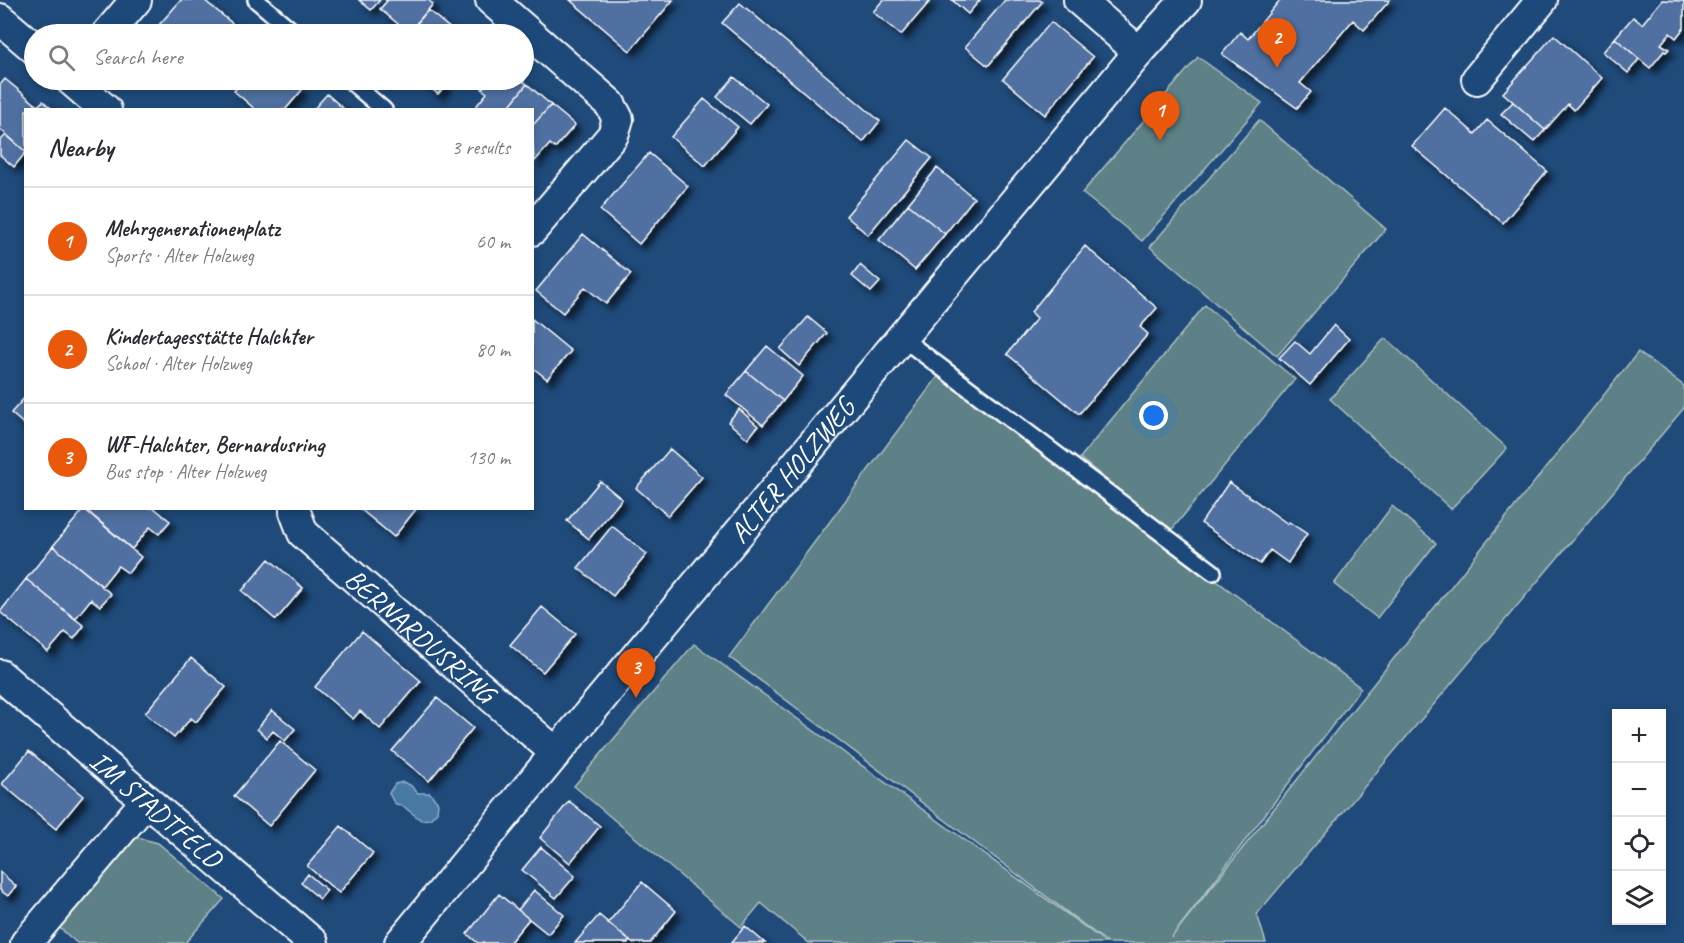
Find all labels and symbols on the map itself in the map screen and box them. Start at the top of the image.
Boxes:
pin: 2 [1258,19,1296,68]
pin: 1 [1140,92,1180,141]
street label: ALTER HOLZWEG [721,388,864,550]
your location [1139,401,1168,430]
street label: BERNARDUSRING [338,561,505,713]
pin: 3 [616,648,656,698]
street label: IM STADTFELD [83,743,231,877]

